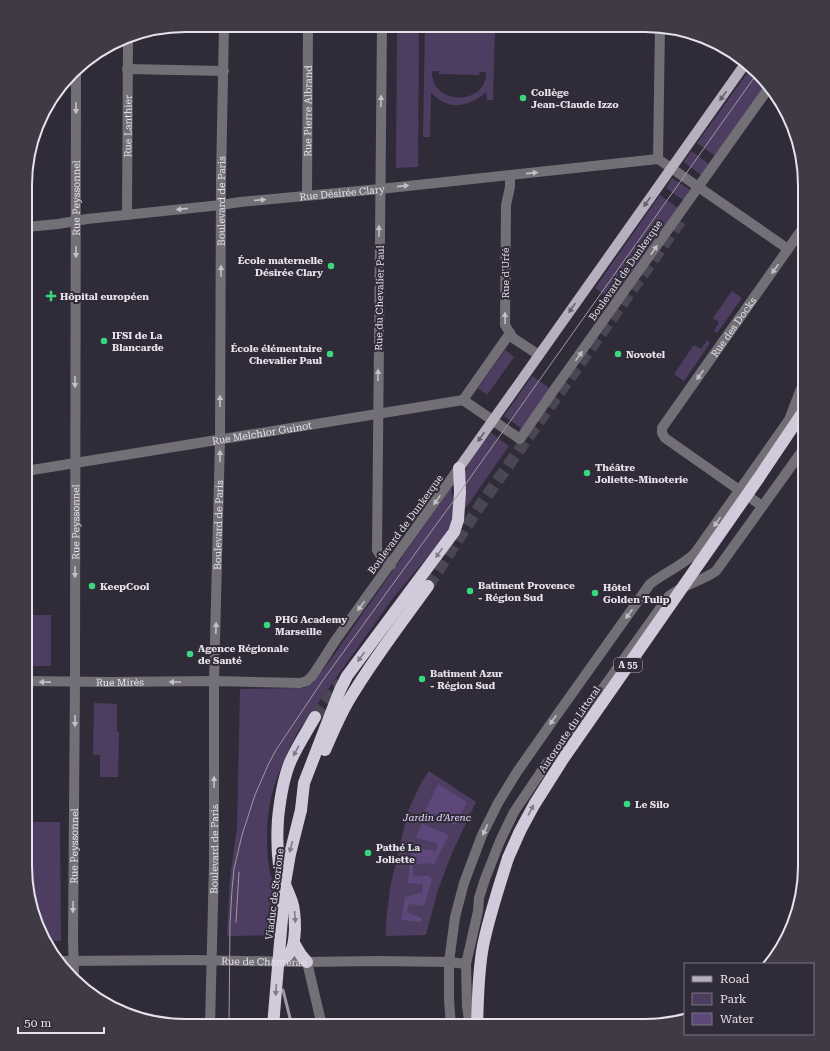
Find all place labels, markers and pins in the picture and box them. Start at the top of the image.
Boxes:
place label: Collège Jean-Claude Izzo [531,87,619,110]
marker: Collège Jean-Claude Izzo [518,93,528,103]
place label: École maternelle Désirée Clary [238,255,323,278]
marker: École maternelle Désirée Clary [326,261,336,271]
marker: Hôpital européen [45,290,57,302]
place label: Hôpital européen [60,291,149,302]
place label: IFSI de La Blancarde [112,330,164,353]
marker: IFSI de La Blancarde [99,336,109,346]
place label: École élémentaire Chevalier Paul [231,343,323,366]
marker: École élémentaire Chevalier Paul [325,349,335,359]
marker: Novotel [613,349,623,359]
place label: Novotel [626,349,666,360]
place label: Théâtre Joliette-Minoterie [595,462,688,485]
marker: Théâtre Joliette-Minoterie [582,468,592,478]
place label: Batiment Provence - Région Sud [478,580,575,603]
marker: KeepCool [87,581,97,591]
place label: KeepCool [100,581,150,592]
place label: Hôtel Golden Tulip [603,582,670,605]
marker: Batiment Provence - Région Sud [465,586,475,596]
marker: Hôtel Golden Tulip [590,588,600,598]
place label: PHG Academy Marseille [275,614,347,637]
marker: PHG Academy Marseille [262,620,272,630]
place label: Agence Régionale de Santé [198,643,289,666]
marker: Agence Régionale de Santé [185,649,195,659]
place label: Batiment Azur - Région Sud [430,668,503,691]
marker: Batiment Azur - Région Sud [417,674,427,684]
marker: Le Silo [622,799,632,809]
place label: Le Silo [635,799,670,810]
place label: Pathé La Joliette [376,842,420,865]
marker: Pathé La Joliette [363,848,373,858]

